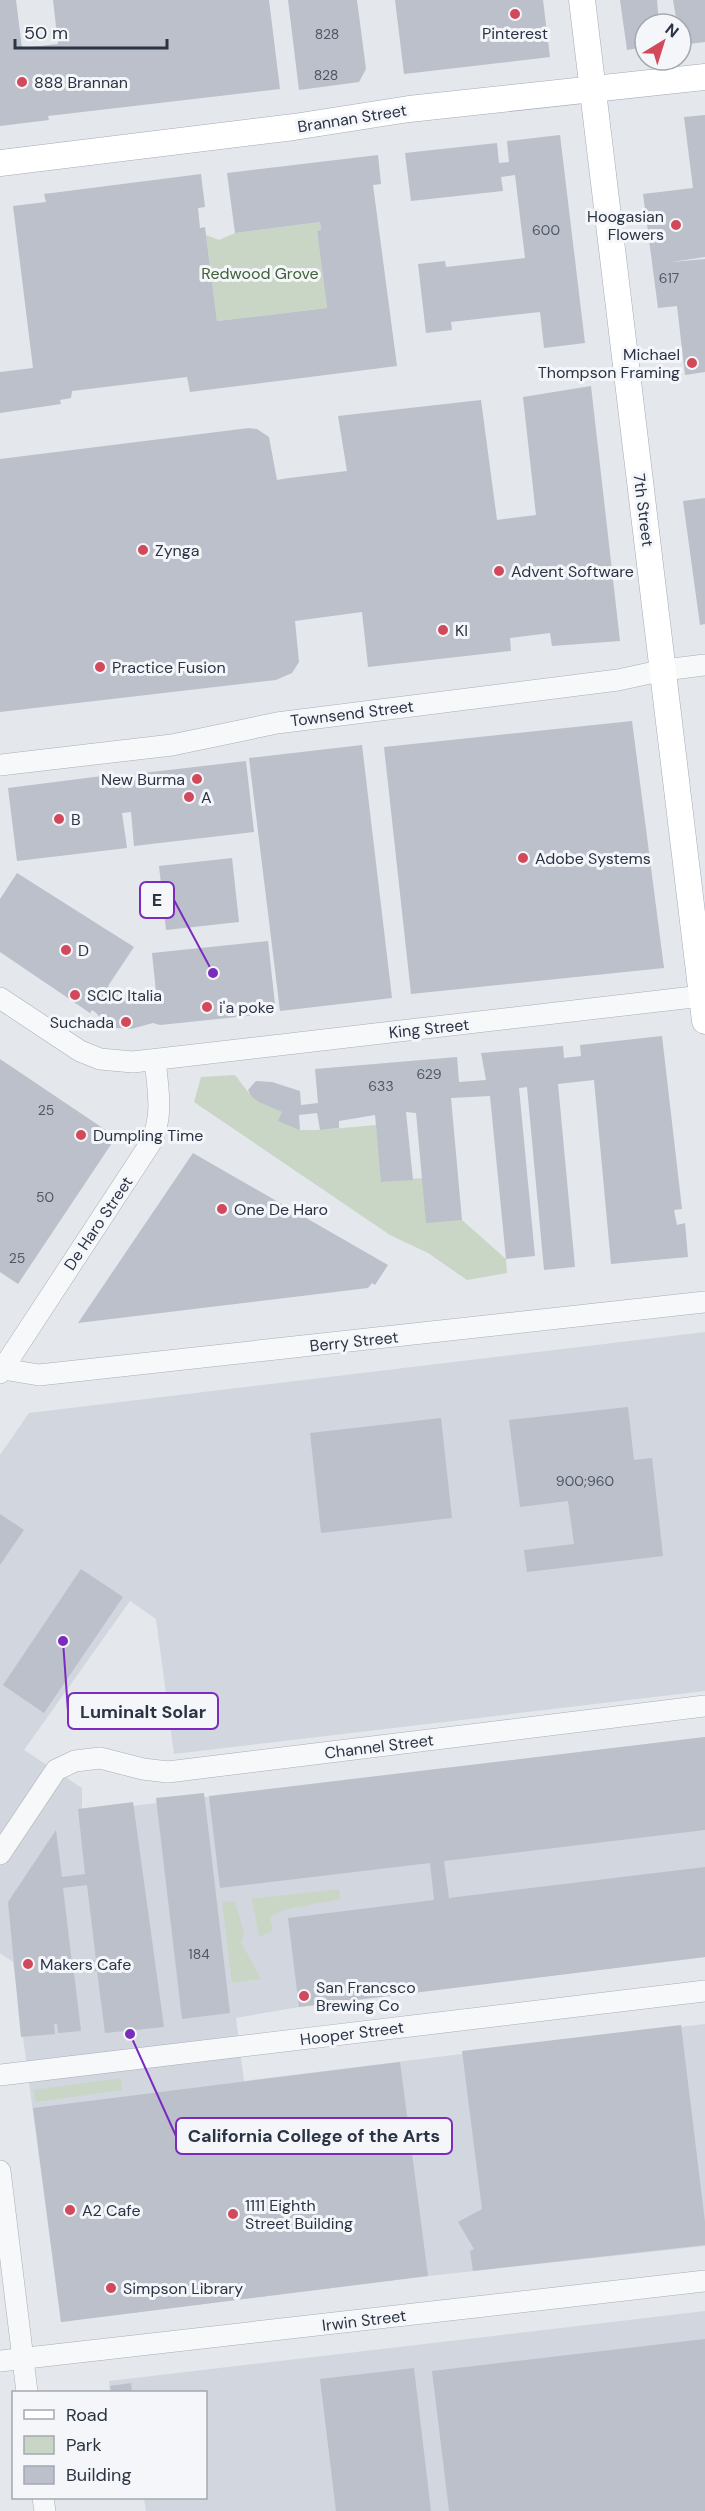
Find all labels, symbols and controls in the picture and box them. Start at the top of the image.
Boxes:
marker: Pinterest [508,7,522,21]
scale bar [15,12,166,50]
north arrow [633,12,693,72]
text: N [661,19,683,42]
text: 50 m [24,21,68,45]
place label: Pinterest [482,23,548,44]
house number: 828 [315,25,339,43]
house number: 828 [314,66,338,84]
place label: 888 Brannan [34,72,128,93]
marker: 888 Brannan [15,75,29,89]
street label: Brannan Street [296,100,408,137]
place label: Hoogasian Flowers [587,206,664,245]
marker: Hoogasian Flowers [669,218,683,232]
house number: 600 [532,221,560,239]
park label: Redwood Grove [201,263,319,284]
house number: 617 [659,269,679,287]
place label: Michael Thompson Framing [538,344,680,383]
marker: Michael Thompson Framing [685,356,699,370]
street label: 7th Street [629,472,658,548]
place label: Zynga [155,540,199,561]
marker: Zynga [136,543,150,557]
place label: Advent Software [511,561,634,582]
marker: Advent Software [492,564,506,578]
place label: KI [455,620,468,641]
marker: KI [436,623,450,637]
place label: Practice Fusion [112,657,226,678]
marker: Practice Fusion [93,660,107,674]
street label: Townsend Street [289,696,415,731]
place label: New Burma [101,769,185,790]
marker: New Burma [190,772,204,786]
place label: A [201,787,212,808]
marker: A [182,790,196,804]
place label: B [71,809,81,830]
marker: B [52,812,66,826]
place label: Adobe Systems [535,848,651,869]
marker: Adobe Systems [516,851,530,865]
callout: E [140,882,174,918]
text: E [152,888,162,912]
place label: D [78,940,89,961]
marker: D [59,943,73,957]
place label: SCIC Italia [87,985,162,1006]
marker: SCIC Italia [68,988,82,1002]
place label: i'a poke [219,997,274,1018]
marker: i'a poke [200,1000,214,1014]
place label: Suchada [50,1012,114,1033]
street label: King Street [388,1014,470,1043]
marker: Suchada [119,1015,133,1029]
house number: 629 [416,1065,442,1083]
house number: 633 [368,1077,394,1095]
house number: 25 [38,1101,54,1119]
place label: Dumpling Time [93,1125,203,1146]
marker: Dumpling Time [74,1128,88,1142]
street label: De Haro Street [59,1172,137,1274]
house number: 50 [36,1188,54,1206]
place label: One De Haro [234,1199,328,1220]
marker: One De Haro [215,1202,229,1216]
house number: 25 [9,1249,25,1267]
street label: Berry Street [309,1326,399,1357]
house number: 900;960 [556,1472,614,1490]
callout: Luminalt Solar [68,1693,218,1729]
text: Luminalt Solar [80,1700,206,1724]
street label: Channel Street [323,1729,435,1764]
house number: 184 [188,1945,210,1963]
place label: Makers Cafe [40,1954,131,1975]
marker: Makers Cafe [21,1957,35,1971]
place label: San Francsco Brewing Co [316,1977,416,2016]
marker: San Francsco Brewing Co [297,1989,311,2003]
street label: Hooper Street [299,2017,405,2050]
callout: California College of the Arts [176,2118,452,2154]
text: California College of the Arts [188,2124,440,2148]
place label: 1111 Eighth Street Building [245,2195,353,2234]
place label: A2 Cafe [82,2200,140,2221]
marker: A2 Cafe [63,2203,77,2217]
marker: 1111 Eighth Street Building [226,2207,240,2221]
place label: Simpson Library [123,2278,243,2299]
marker: Simpson Library [104,2281,118,2295]
street label: Irwin Street [321,2305,407,2336]
legend [12,2391,207,2499]
text: Road [66,2403,108,2427]
text: Park [66,2433,102,2457]
text: Building [66,2463,131,2487]

